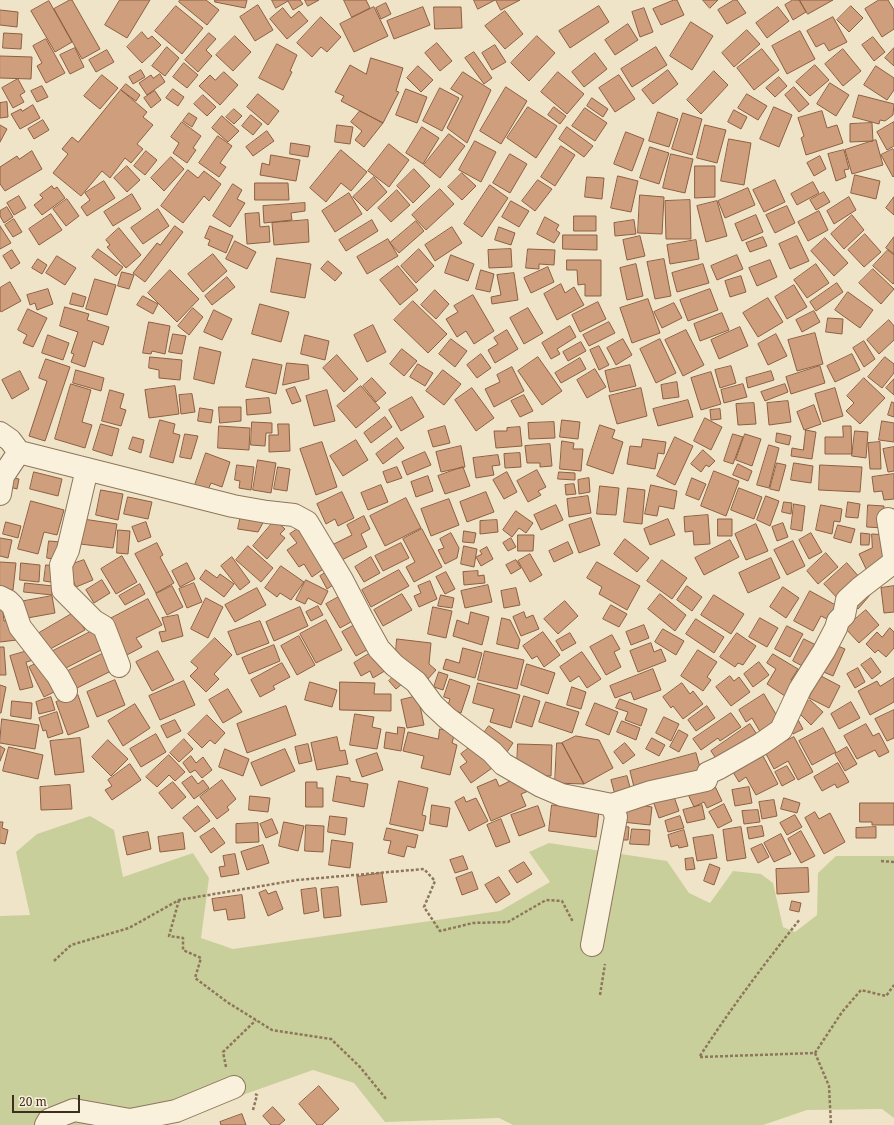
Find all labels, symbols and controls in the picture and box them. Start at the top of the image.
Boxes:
scale bar [14,1087,82,1113]
text: 20 m [19,1093,47,1110]

